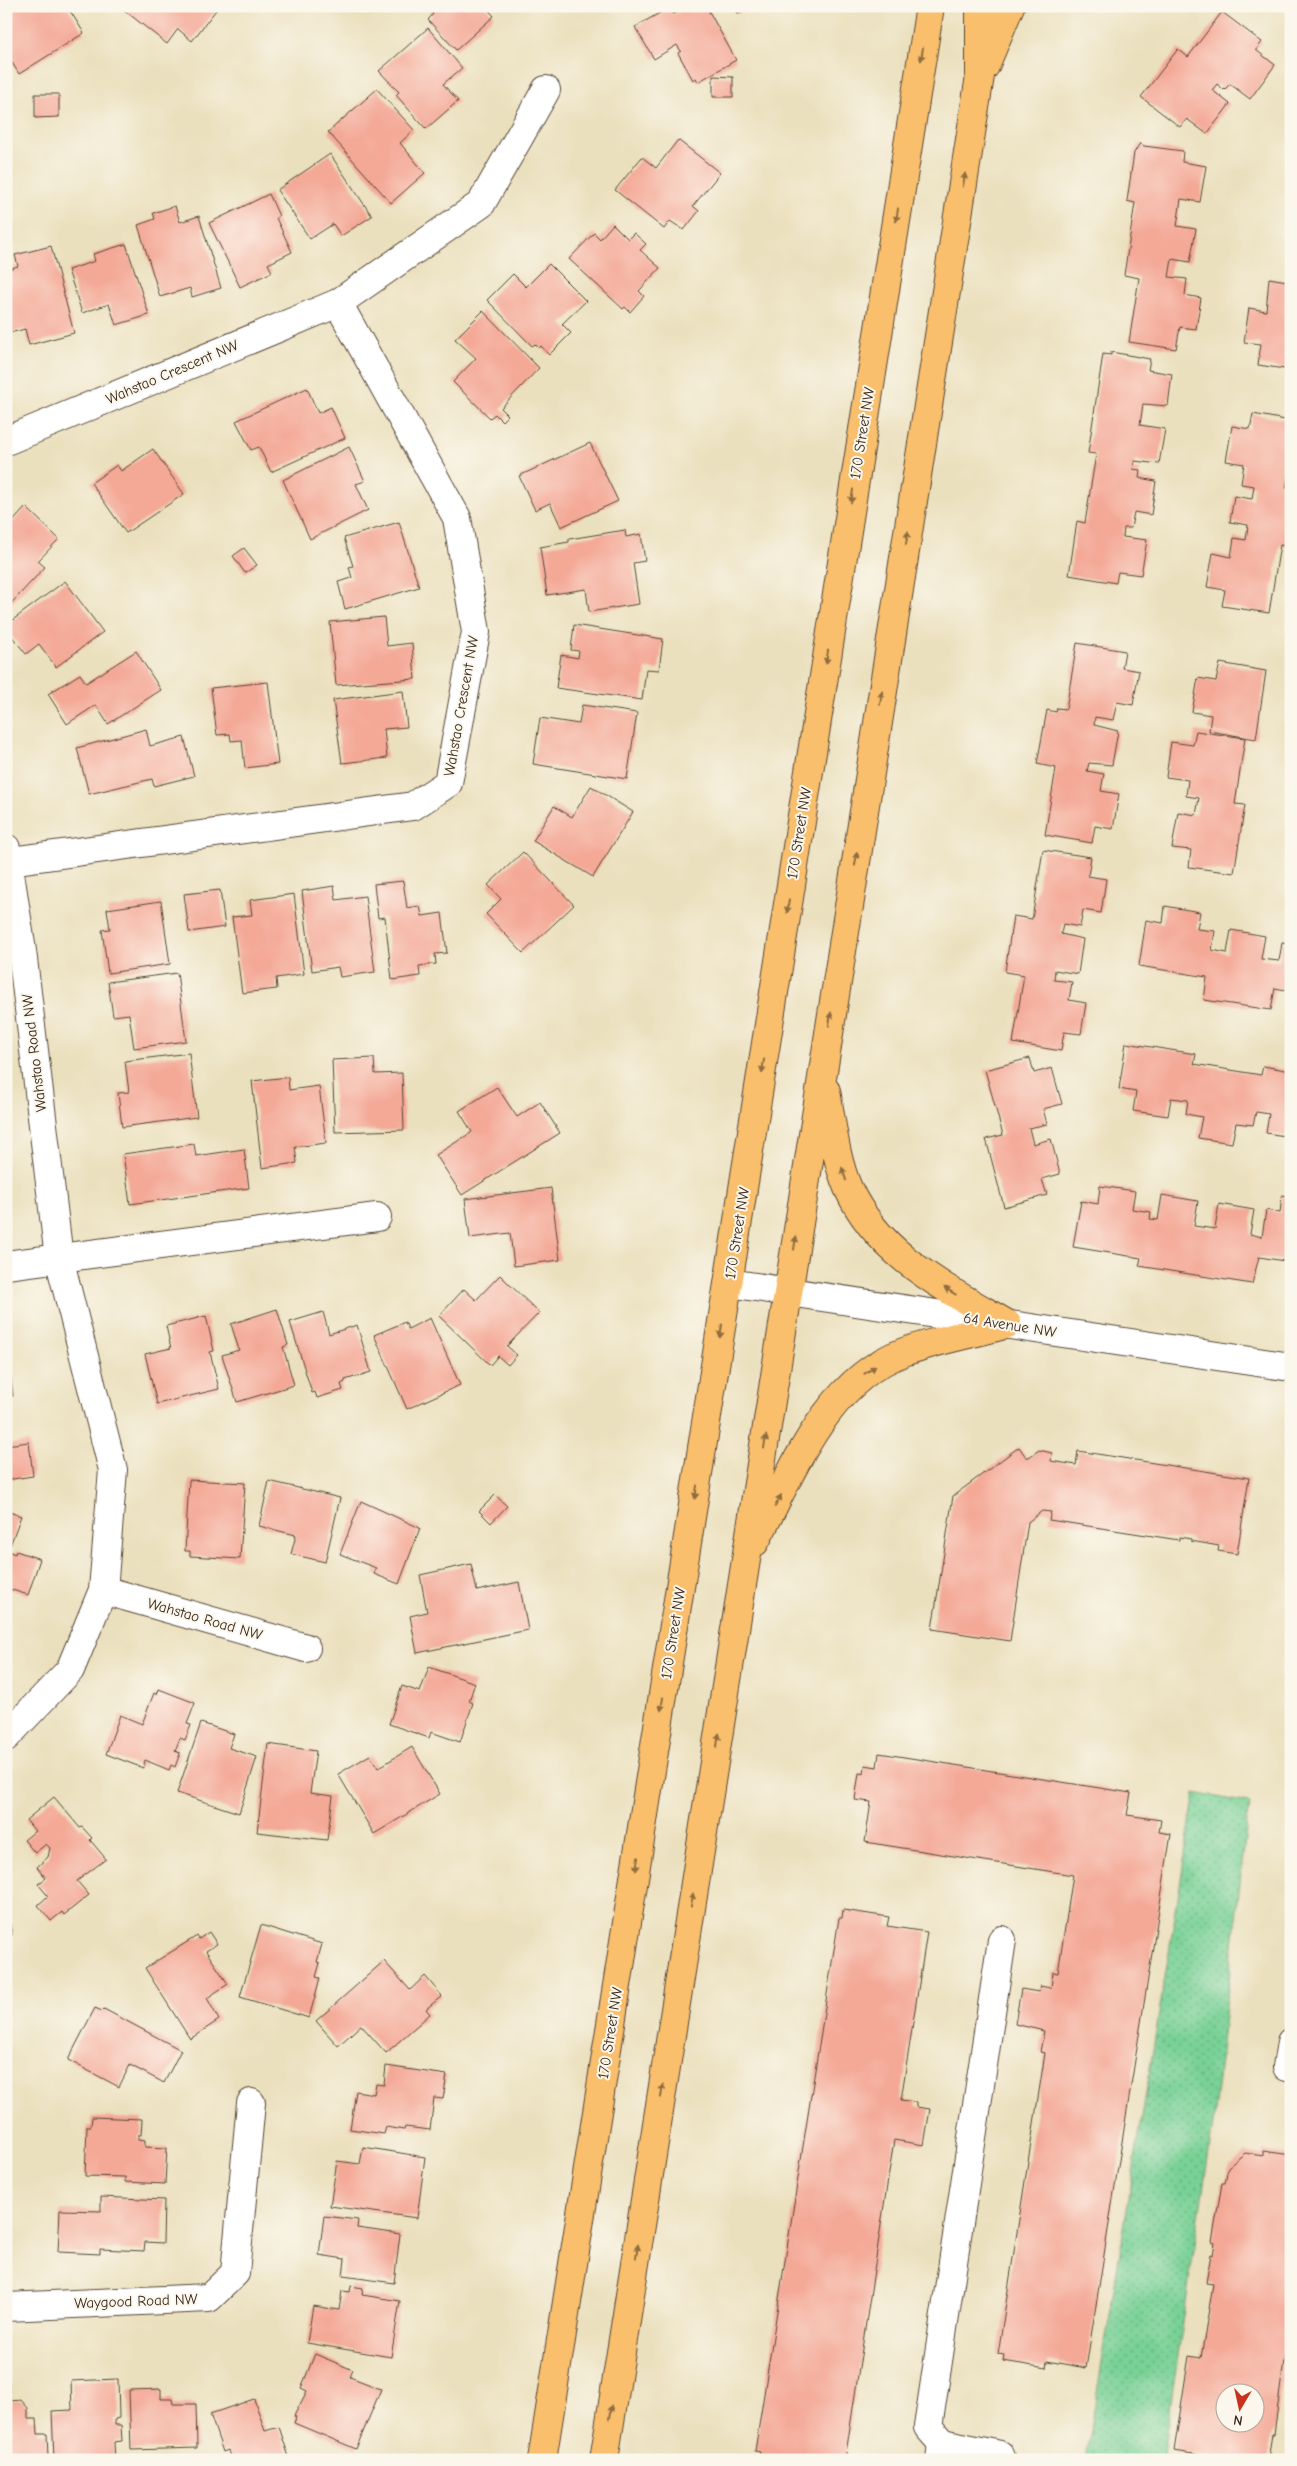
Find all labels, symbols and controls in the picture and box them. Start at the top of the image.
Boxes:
one-way arrow [918,47,926,63]
one-way arrow [960,171,968,187]
one-way arrow [892,207,900,223]
street label: Wahstao Crescent NW [103,336,241,408]
street label: 170 Street NW [846,386,878,480]
one-way arrow [848,489,856,505]
one-way arrow [903,530,911,546]
street label: Wahstao Crescent NW [440,634,482,778]
one-way arrow [823,649,831,665]
one-way arrow [878,690,886,706]
street label: 170 Street NW [783,786,815,880]
one-way arrow [852,851,860,867]
one-way arrow [784,898,792,914]
street label: Wahstao Road NW [18,993,50,1113]
one-way arrow [826,1011,834,1027]
one-way arrow [759,1059,767,1075]
one-way arrow [840,1166,847,1181]
street label: 170 Street NW [721,1186,753,1280]
one-way arrow [791,1235,799,1251]
one-way arrow [944,1286,957,1295]
street label: 64 Avenue NW [962,1309,1058,1341]
one-way arrow [717,1323,725,1339]
one-way arrow [864,1365,877,1375]
one-way arrow [761,1433,769,1449]
one-way arrow [692,1484,700,1500]
one-way arrow [774,1494,782,1508]
street label: 170 Street NW [657,1586,689,1680]
street label: Wahstao Road NW [145,1594,265,1644]
one-way arrow [658,1696,666,1712]
one-way arrow [714,1732,722,1748]
one-way arrow [632,1857,640,1873]
one-way arrow [689,1892,697,1908]
street label: 170 Street NW [594,1986,626,2080]
one-way arrow [658,2082,666,2098]
one-way arrow [633,2243,641,2259]
street label: Waygood Road NW [74,2290,198,2312]
north arrow [1214,2384,1264,2434]
one-way arrow [608,2403,616,2419]
text: N [1232,2411,1244,2429]

